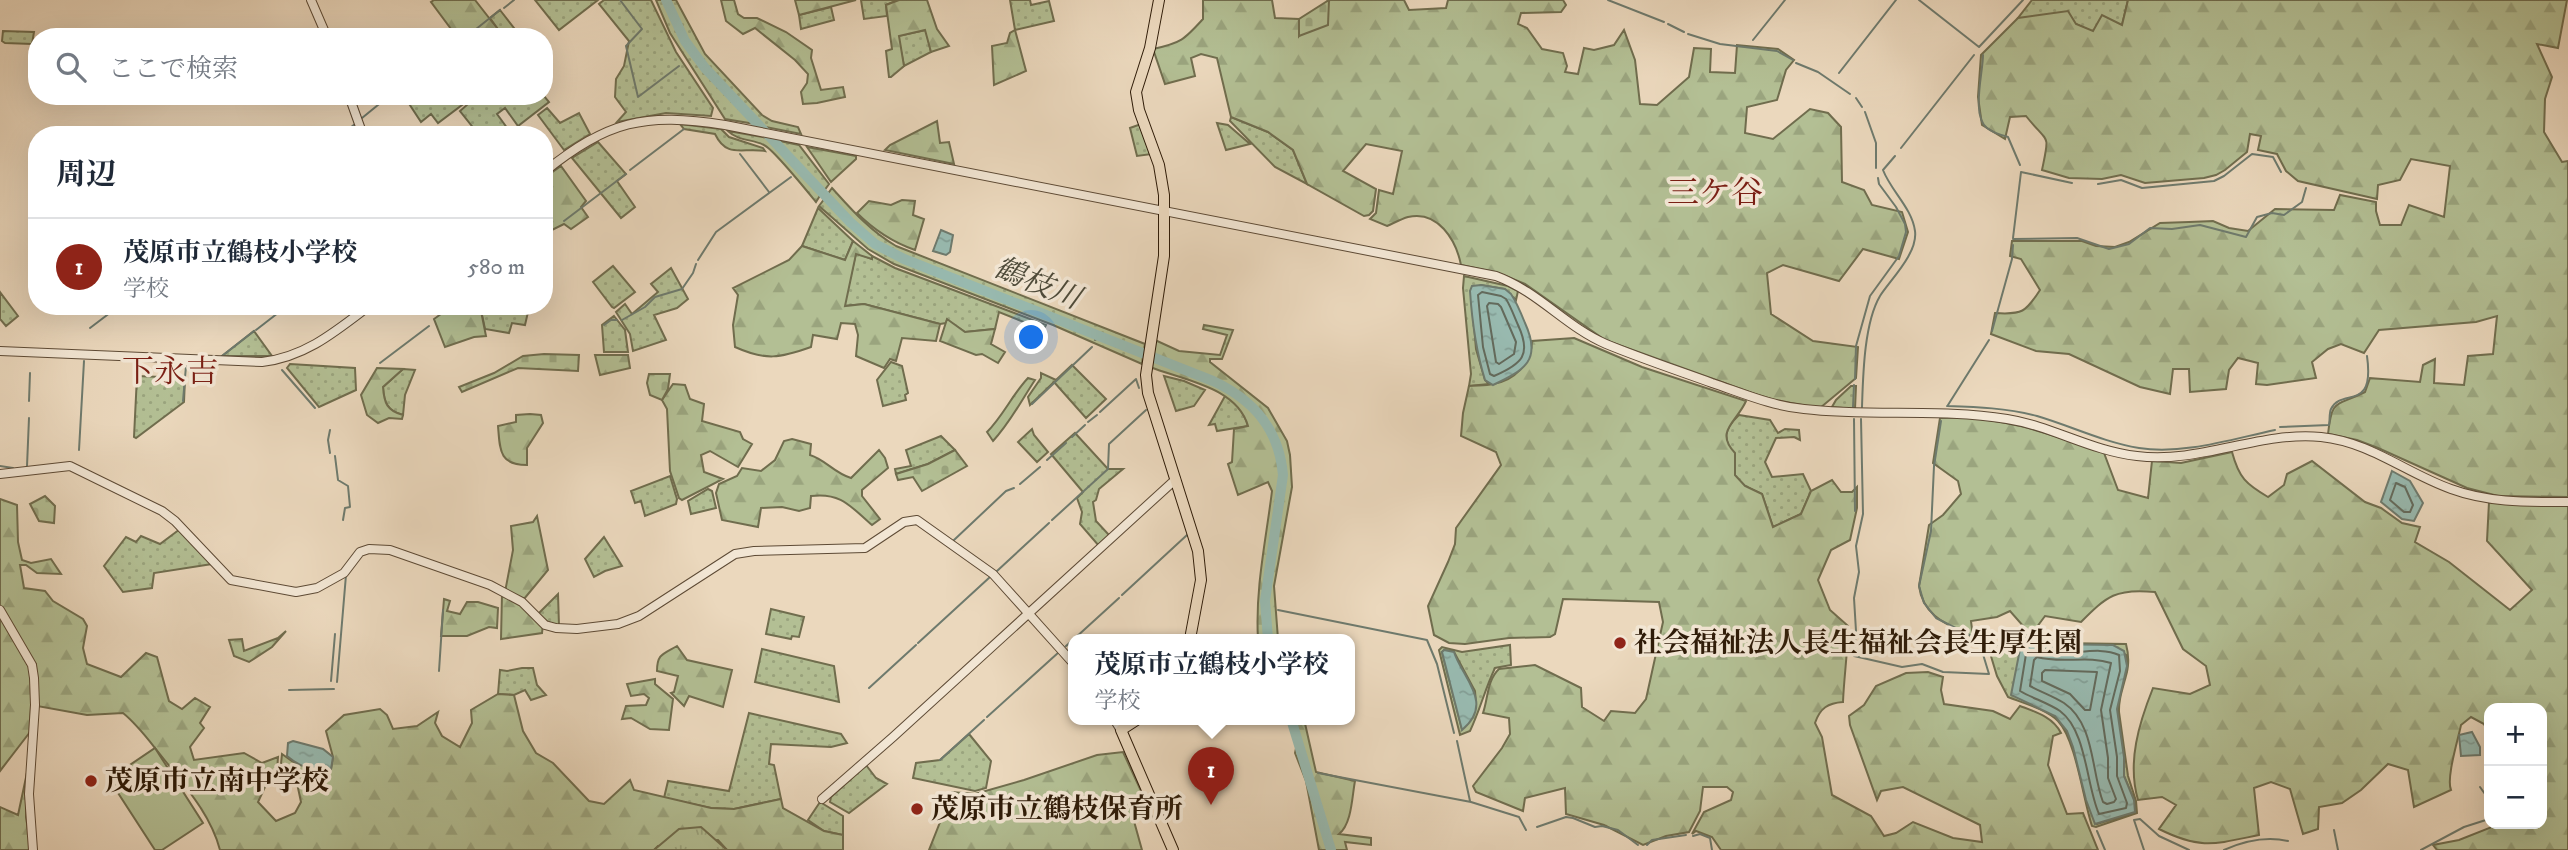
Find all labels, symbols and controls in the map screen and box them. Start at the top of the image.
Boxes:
search box [28,28,553,105]
icon: search [52,48,90,86]
text: ここで検索 [108,53,238,86]
text: 周辺 [56,157,116,194]
district label: 三ケ谷 [1667,174,1763,214]
text: 茂原市立鶴枝小学校 [123,237,357,270]
water label: 鶴枝川 [988,250,1088,319]
text: 1 [75,253,83,282]
text: 580 m [468,253,525,282]
text: 学校 [123,275,169,304]
your location [1014,320,1048,354]
district label: 下永吉 [122,353,218,393]
place label: 社会福祉法人長生福祉会長生厚生園 [1634,626,2082,661]
popup [1068,634,1355,725]
marker: 社会福祉法人長生福祉会長生厚生園 [1612,635,1628,651]
text: 茂原市立鶴枝小学校 [1094,649,1329,682]
text: 学校 [1094,687,1140,716]
map controls [2484,703,2547,829]
button: + [2484,703,2547,766]
pin: 1 [1188,747,1234,805]
place label: 茂原市立南中学校 [105,764,329,799]
button: − [2484,766,2547,829]
marker: 茂原市立南中学校 [83,773,99,789]
place label: 茂原市立鶴枝保育所 [931,792,1183,827]
marker: 茂原市立鶴枝保育所 [909,801,925,817]

